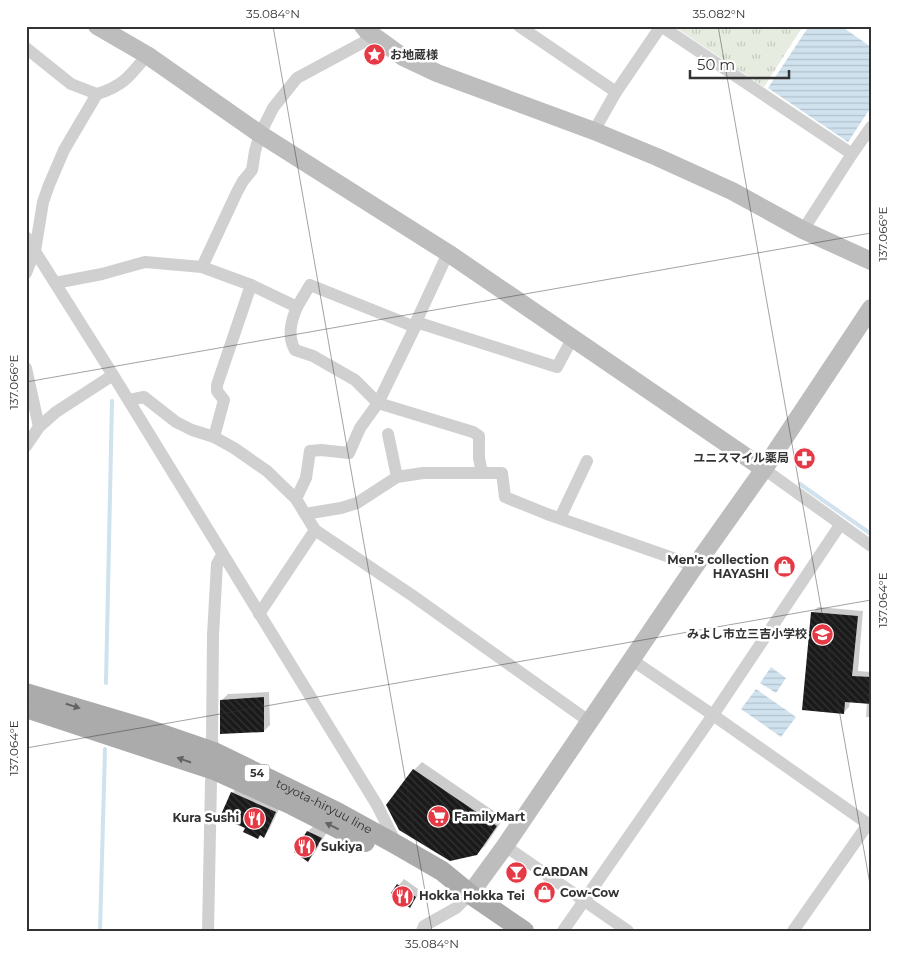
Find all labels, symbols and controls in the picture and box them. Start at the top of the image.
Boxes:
text: 35.084°N [246,6,300,21]
text: 35.082°N [692,6,746,21]
place icon: お地蔵様 [362,43,386,67]
place label: お地蔵様 [390,47,438,62]
scale bar [690,48,788,80]
text: 50 m [697,55,735,74]
text: 137.066°E [875,206,890,262]
text: 137.066°E [6,354,21,410]
pharmacy icon: ユニスマイル薬局 [793,446,817,470]
place label: ユニスマイル薬局 [693,450,789,465]
place label: Men's collection HAYASHI [667,552,769,581]
shop icon: Men's collection HAYASHI [773,555,797,579]
text: 137.064°E [875,572,890,628]
school or university icon: みよし市立三吉小学校 [811,622,835,646]
place label: みよし市立三吉小学校 [687,626,807,641]
one-way arrow [66,703,81,711]
text: 137.064°E [6,720,21,776]
one-way arrow [176,756,191,764]
road number: 54 [244,764,270,781]
street label: toyota-hiryuu line [274,775,375,837]
supermarket icon: FamilyMart [426,805,450,829]
restaurant icon: Kura Sushi [243,806,267,830]
place label: FamilyMart [454,809,526,824]
place label: Kura Sushi [172,810,239,825]
one-way arrow [325,822,340,830]
restaurant icon: Sukiya [293,835,317,859]
place label: Sukiya [321,839,363,854]
bar icon: CARDAN [505,860,529,884]
place label: CARDAN [533,864,588,879]
shop icon: Cow-Cow [532,881,556,905]
restaurant icon: Hokka Hokka Tei [391,884,415,908]
place label: Cow-Cow [560,885,620,900]
place label: Hokka Hokka Tei [419,888,525,903]
text: 35.084°N [405,936,459,951]

